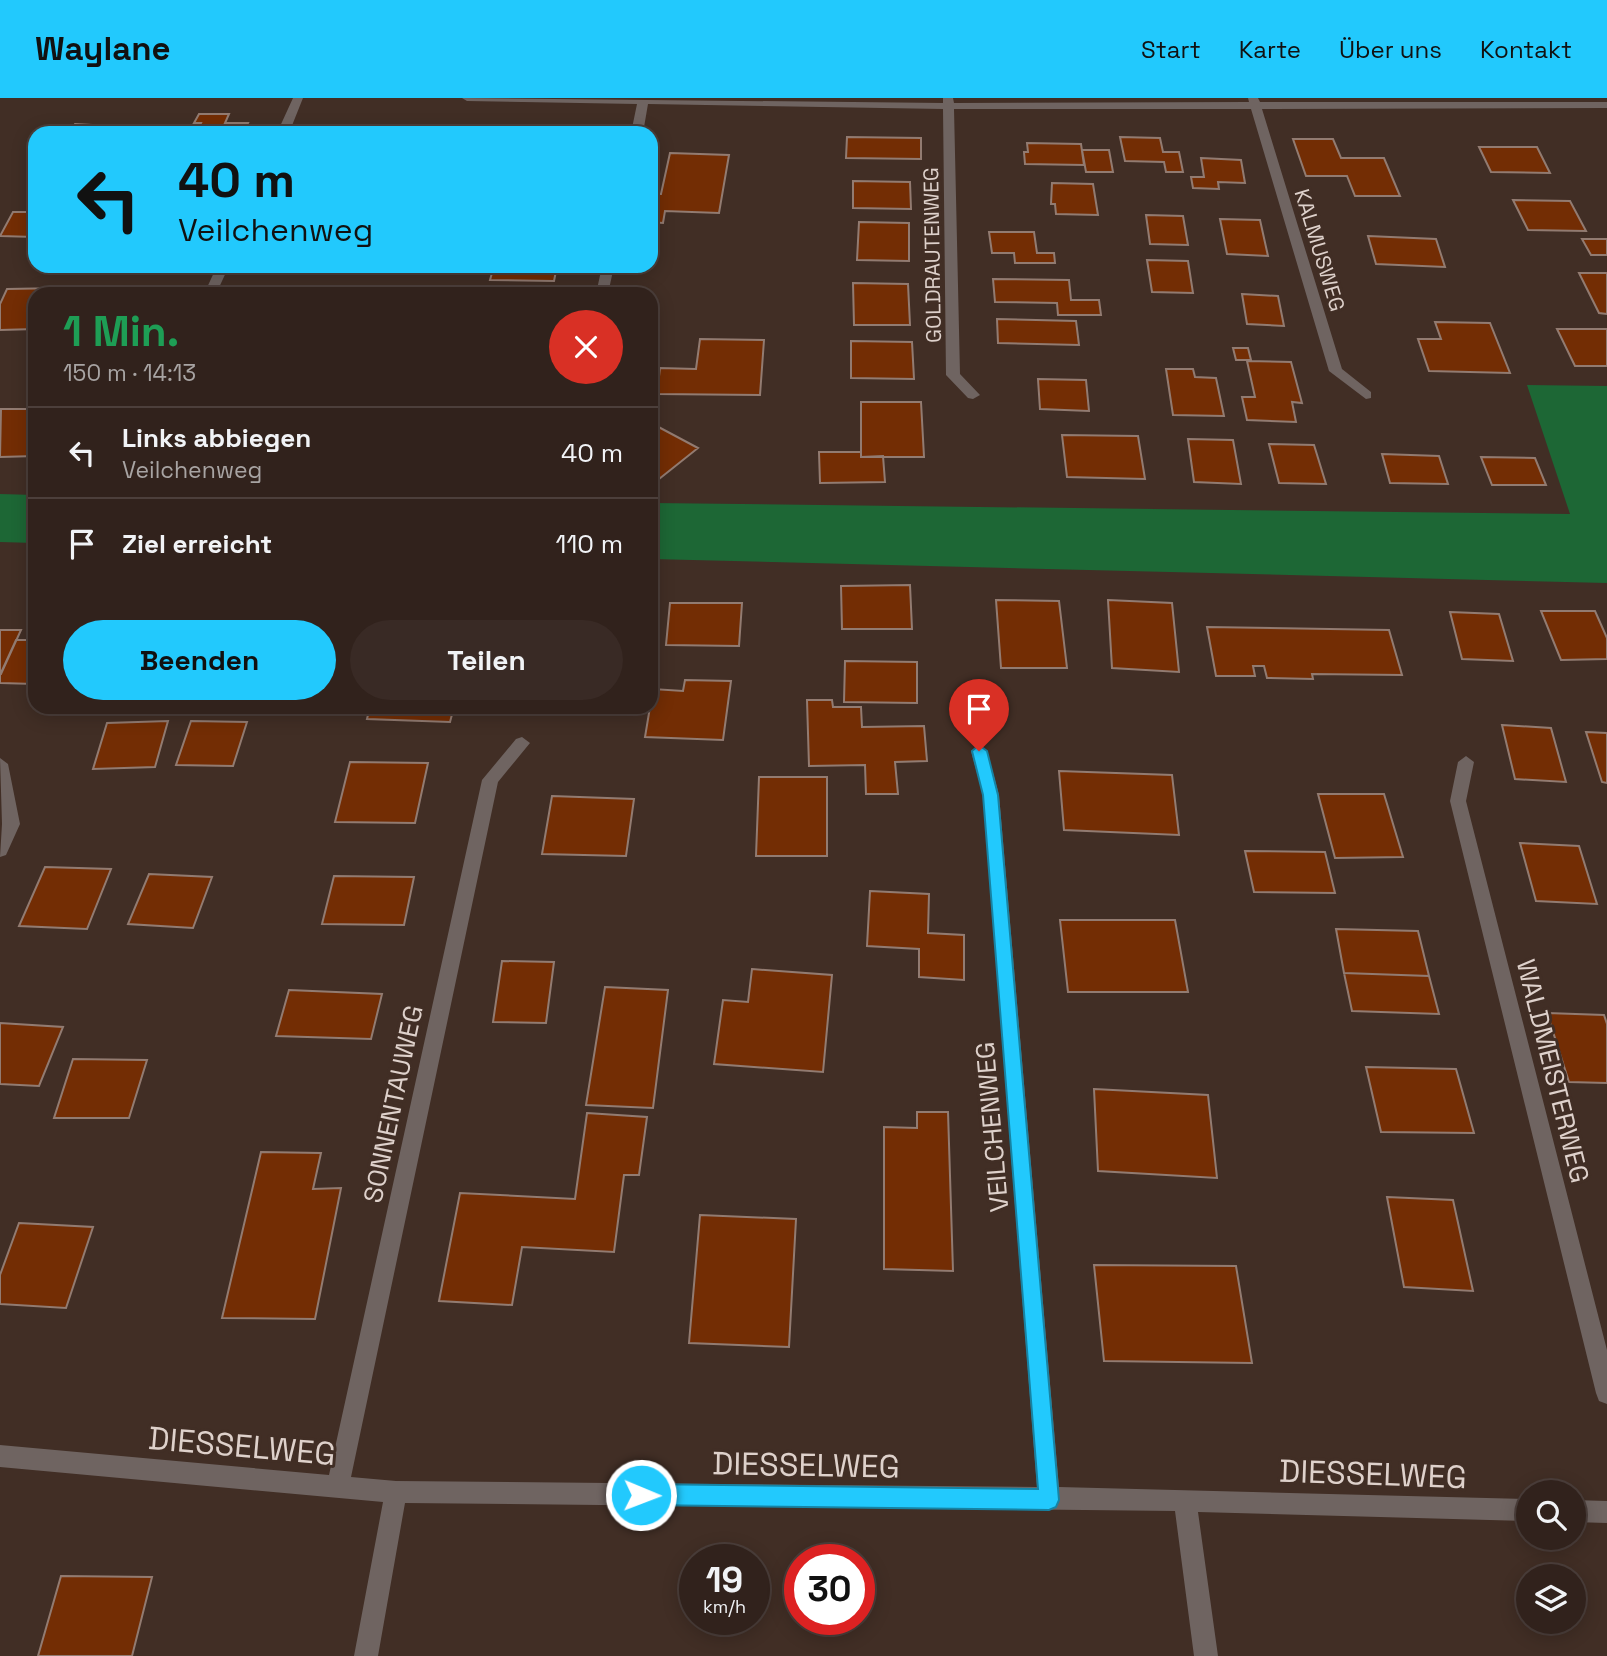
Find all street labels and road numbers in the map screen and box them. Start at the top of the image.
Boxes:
street label: GOLDRAUTENWEG [917,167,947,343]
street label: KALMUSWEG [1289,186,1351,314]
street label: WALDMEISTERWEG [1509,956,1597,1186]
street label: SONNENTAUWEG [355,1002,431,1206]
street label: VEILCHENWEG [968,1040,1016,1214]
street label: DIESSELWEG [147,1418,337,1474]
street label: DIESSELWEG [712,1443,900,1487]
street label: DIESSELWEG [1279,1451,1467,1497]

